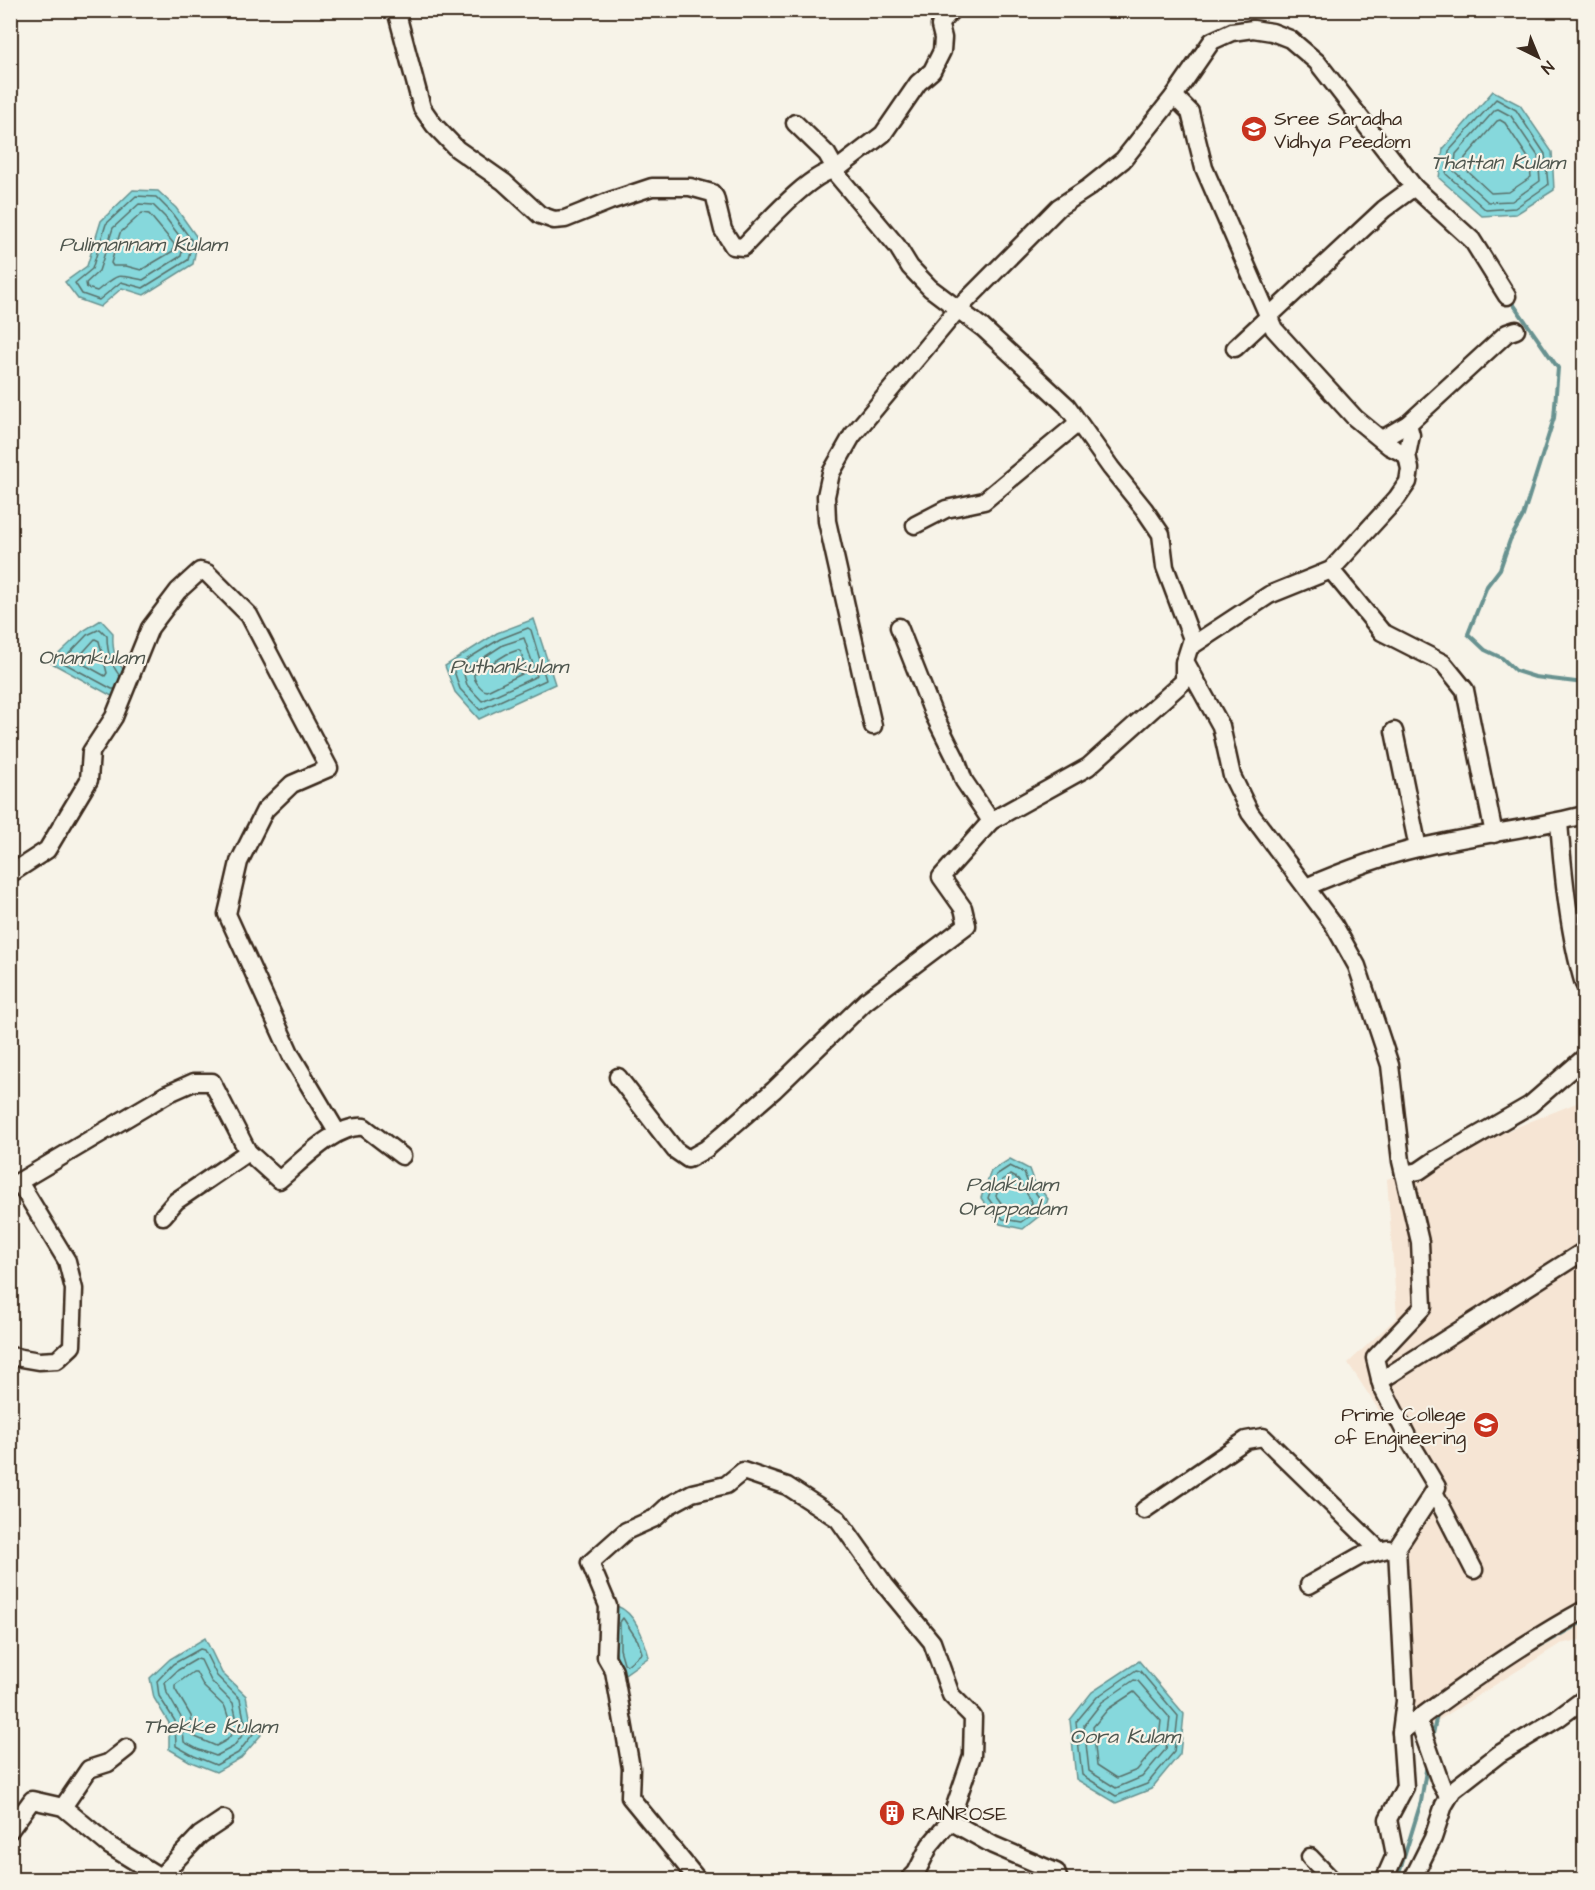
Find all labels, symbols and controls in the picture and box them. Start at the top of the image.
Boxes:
north arrow [1508,27,1568,87]
text: N [1536,56,1559,79]
place label: Sree Saradha Vidhya Peedom [1274,105,1411,157]
school or university icon: Sree Saradha Vidhya Peedom [1239,114,1269,144]
water label: Thattan Kulam [1431,148,1568,177]
water label: Pulimannam Kulam [59,230,230,259]
water label: Onamkulam [38,643,146,672]
water label: Puthankulam [450,652,571,681]
water label: Palakulam Orappadam [958,1170,1069,1223]
place label: Prime College of Engineering [1334,1401,1466,1453]
school or university icon: Prime College of Engineering [1471,1410,1501,1440]
water label: Thekke Kulam [143,1712,280,1741]
water label: Oora Kulam [1070,1722,1183,1751]
building icon: RAINROSE [877,1798,907,1828]
place label: RAINROSE [912,1800,1007,1828]

